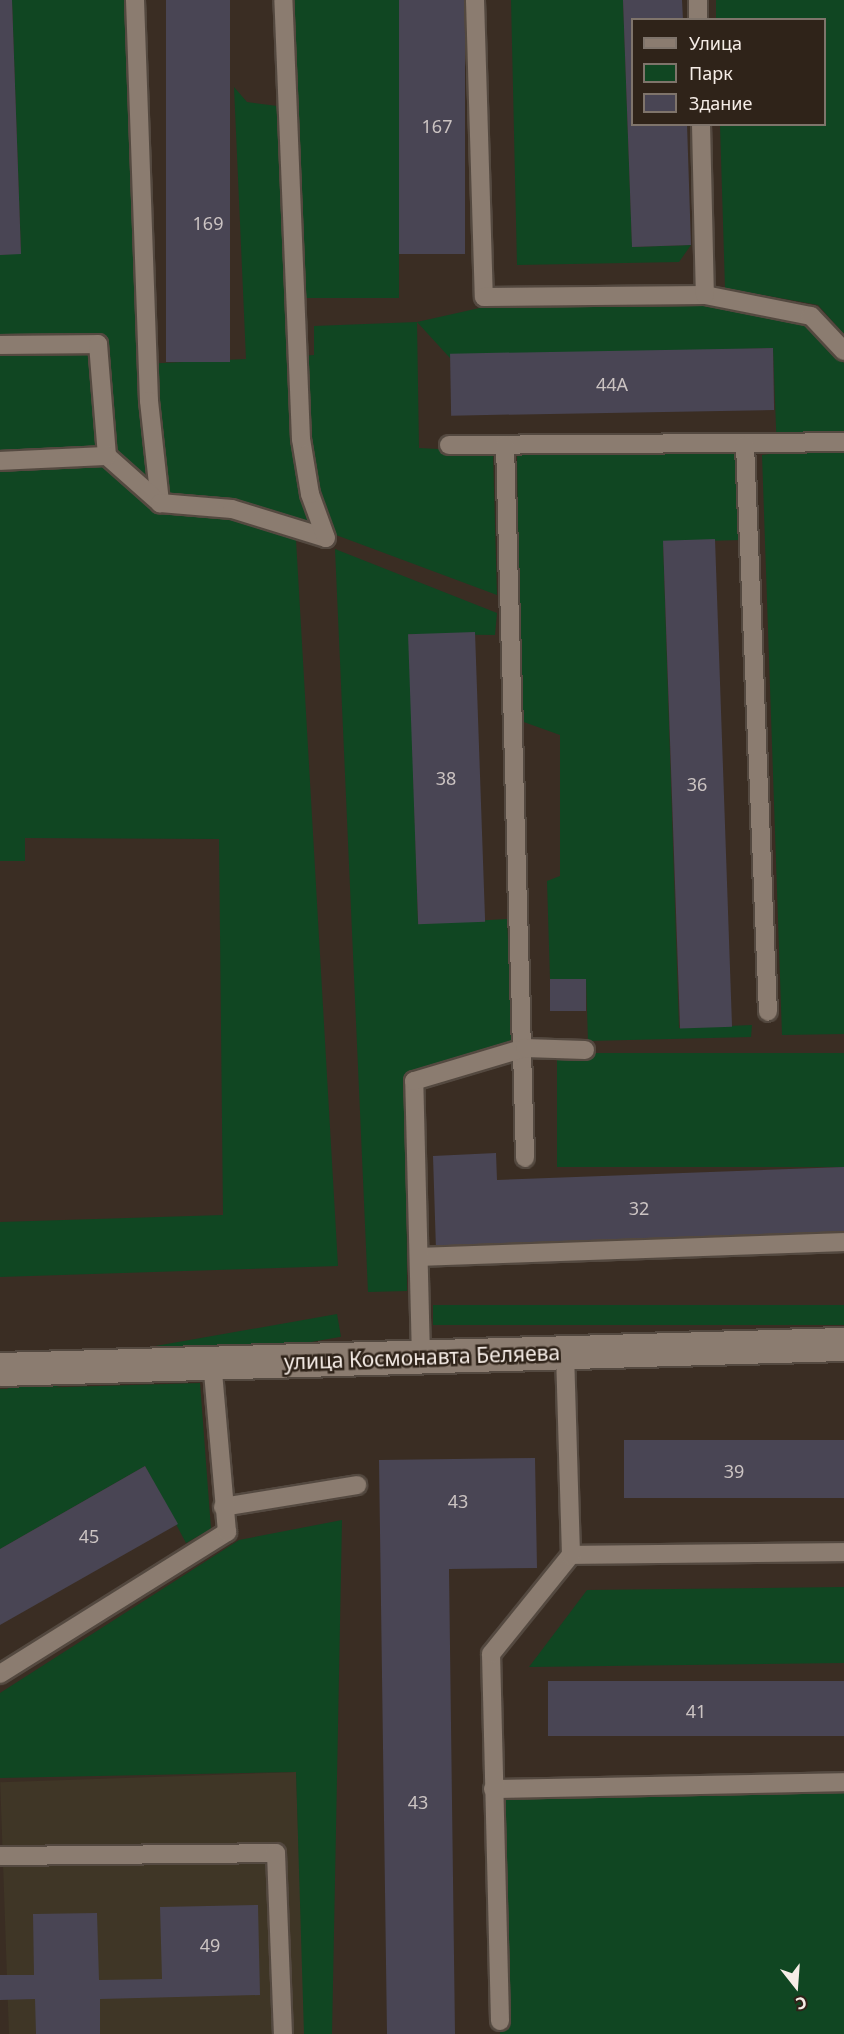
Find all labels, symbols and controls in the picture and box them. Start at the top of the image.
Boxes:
legend [631,18,826,126]
text: Улица [689,31,742,55]
text: Парк [689,61,733,85]
text: Здание [689,91,752,115]
house number: 167 [422,115,452,137]
house number: 169 [193,212,223,234]
house number: 44А [596,373,628,395]
house number: 38 [436,767,456,789]
house number: 36 [687,773,707,795]
house number: 32 [629,1197,649,1219]
street label: улица Космонавта Беляева [284,1340,560,1374]
house number: 39 [724,1460,744,1482]
house number: 43 [448,1490,468,1512]
house number: 45 [79,1525,99,1547]
house number: 41 [686,1700,706,1722]
house number: 43 [408,1791,428,1813]
house number: 49 [200,1934,220,1956]
north arrow [766,1956,826,2016]
text: С [793,1991,809,2015]

